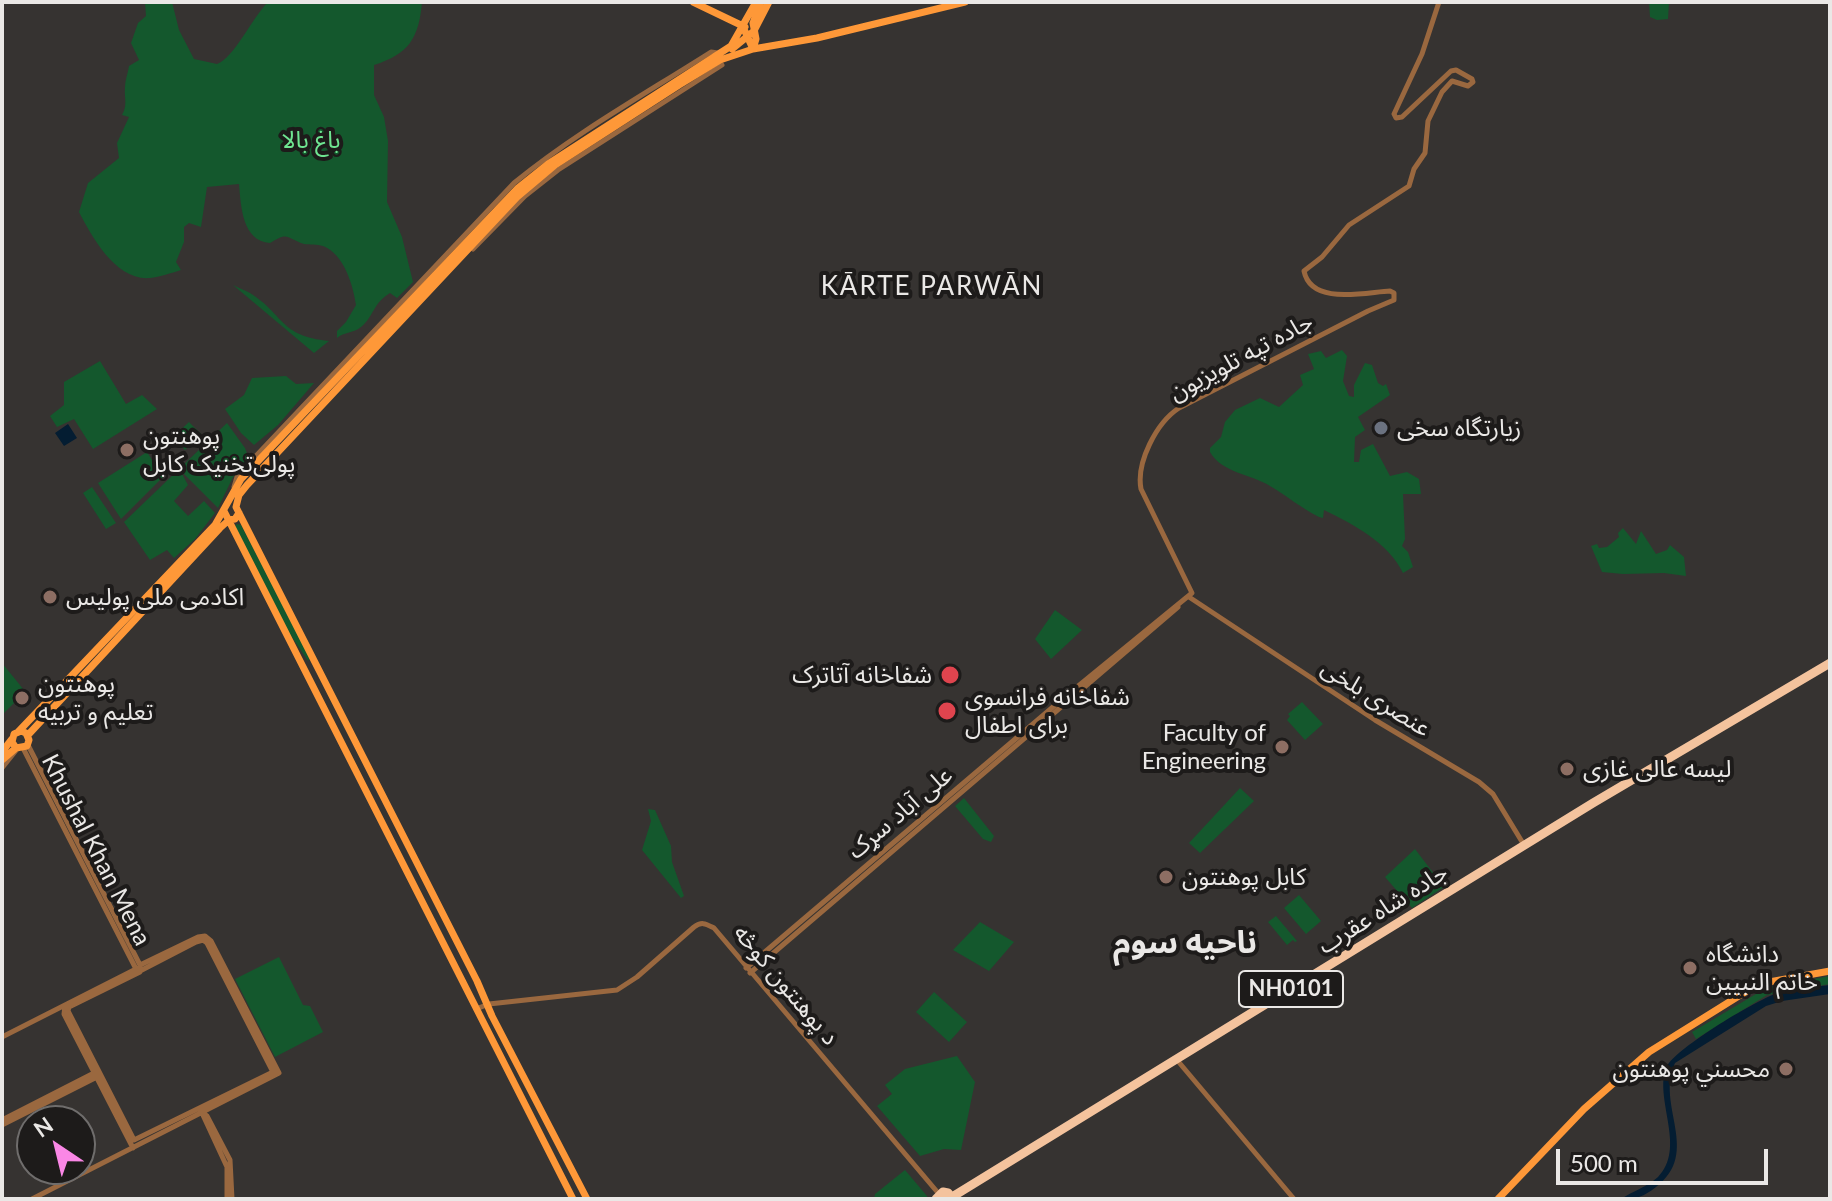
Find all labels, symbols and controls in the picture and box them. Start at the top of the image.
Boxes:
park label: باغ بالا [281,126,341,154]
district label: KĀRTE PARWĀN [821,271,1043,303]
street label: جاده تپه تلویزیون [1164,307,1318,407]
place label: زیارتگاه سخی [1397,414,1521,442]
marker: زیارتگاه سخی [1372,419,1390,437]
place label: پوهنتون پولی‌تخنیک کابل [143,422,295,478]
marker: پوهنتون پولی‌تخنیک کابل [118,441,136,459]
place label: اکادمی ملی پولیس [66,583,244,611]
marker: اکادمی ملی پولیس [41,588,59,606]
street label: عنصری بلخی [1316,653,1436,743]
place label: شفاخانه آتاترک [792,661,932,689]
marker: شفاخانه آتاترک [939,664,961,686]
place label: پوهنتون تعلیم و تربیه [38,670,153,726]
place label: شفاخانه فرانسوی برای اطفال [965,683,1130,739]
marker: پوهنتون تعلیم و تربیه [13,689,31,707]
marker: شفاخانه فرانسوی برای اطفال [936,700,958,722]
place label: Faculty of Engineering [1142,719,1266,775]
marker: Faculty of Engineering [1273,738,1291,756]
street label: Khushal Khan Mena [35,750,157,950]
place label: لیسه عالی غازی [1583,755,1732,783]
marker: لیسه عالی غازی [1558,760,1576,778]
street label: علی آباد سړک [842,761,958,865]
street label: جاده شاه عقرب [1313,858,1453,960]
place label: کابل پوهنتون [1182,863,1306,891]
marker: کابل پوهنتون [1157,868,1175,886]
street label: د پوهنتون کوڅه [727,919,845,1051]
district label: ناحیه سوم [1113,924,1257,962]
place label: دانشگاه خاتم النبیین [1706,940,1818,996]
marker: دانشگاه خاتم النبیین [1681,959,1699,977]
road number: NH0101 [1239,971,1343,1007]
place label: محسني پوهنتون [1612,1055,1770,1083]
marker: محسني پوهنتون [1777,1060,1795,1078]
north arrow [16,1105,96,1185]
text: N [28,1111,58,1142]
scale bar [1560,1133,1772,1183]
text: 500 m [1570,1148,1638,1177]

